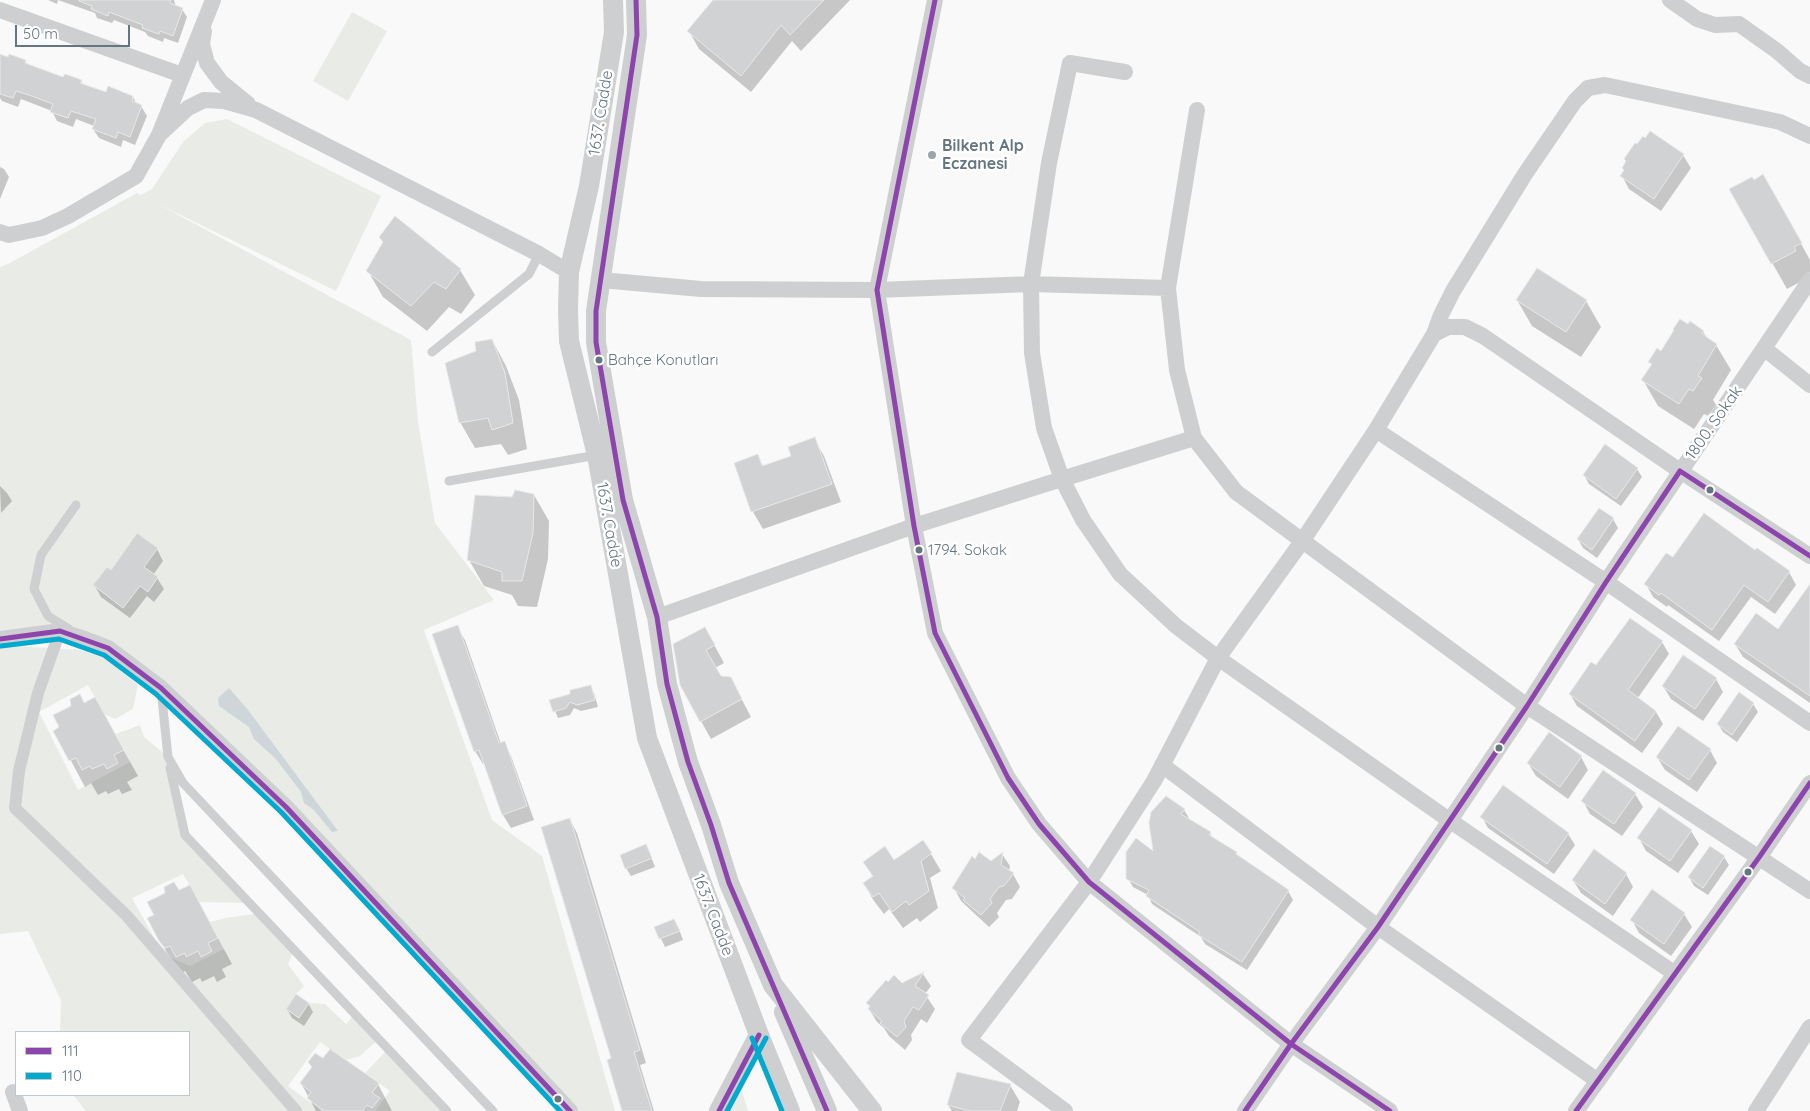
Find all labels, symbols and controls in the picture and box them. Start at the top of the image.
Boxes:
scale bar [18,15,132,47]
text: 50 m [23,24,58,43]
street label: 1637. Cadde [585,69,617,157]
place label: Bilkent Alp Eczanesi [942,136,1024,174]
marker: Bilkent Alp Eczanesi [926,149,938,161]
place label: Bahçe Konutları [608,351,718,369]
marker: Bahçe Konutları [594,355,604,365]
street label: 1800. Sokak [1681,382,1747,464]
street label: 1637. Cadde [592,481,626,569]
unlabelled marker [1705,485,1715,495]
place label: 1794. Sokak [928,541,1007,559]
marker: 1794. Sokak [914,545,924,555]
unlabelled marker [1494,743,1504,753]
unlabelled marker [1743,867,1753,877]
street label: 1637. Cadde [689,871,737,959]
legend [15,1031,190,1096]
text: 111 [62,1041,79,1060]
text: 110 [62,1066,82,1085]
unlabelled marker [553,1094,563,1104]

